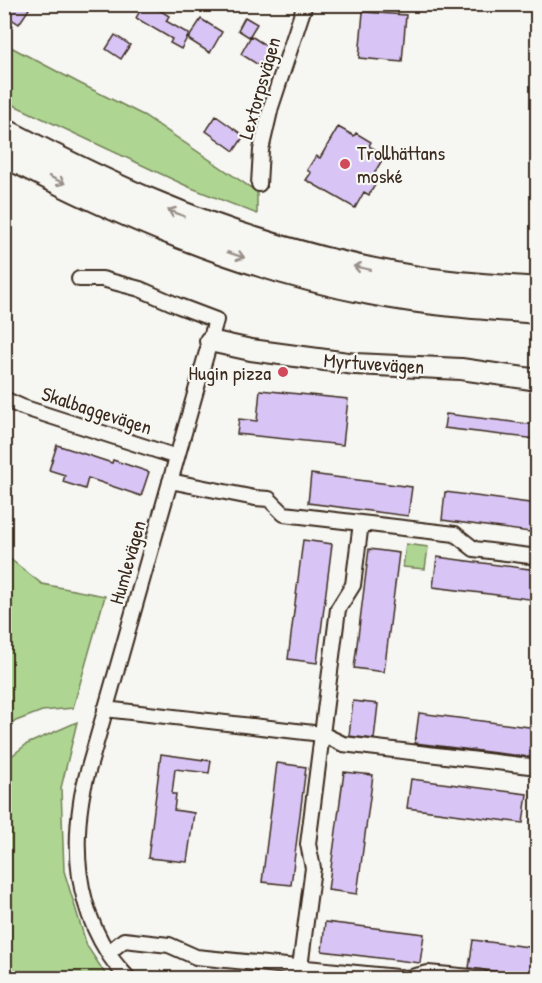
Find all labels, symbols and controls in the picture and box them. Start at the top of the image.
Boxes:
street label: Lextorpsvägen [232,34,286,142]
place label: Trollhättans moské [357,139,446,189]
marker: Trollhättans moské [338,157,352,171]
one-way arrow [47,174,65,186]
one-way arrow [167,207,185,218]
one-way arrow [226,250,245,261]
one-way arrow [353,262,373,273]
street label: Myrtuvevägen [323,346,425,380]
place label: Hugin pizza [189,359,271,386]
marker: Hugin pizza [276,365,290,379]
street label: Skalbaggevägen [39,380,155,440]
street label: Humlevägen [102,517,152,607]

